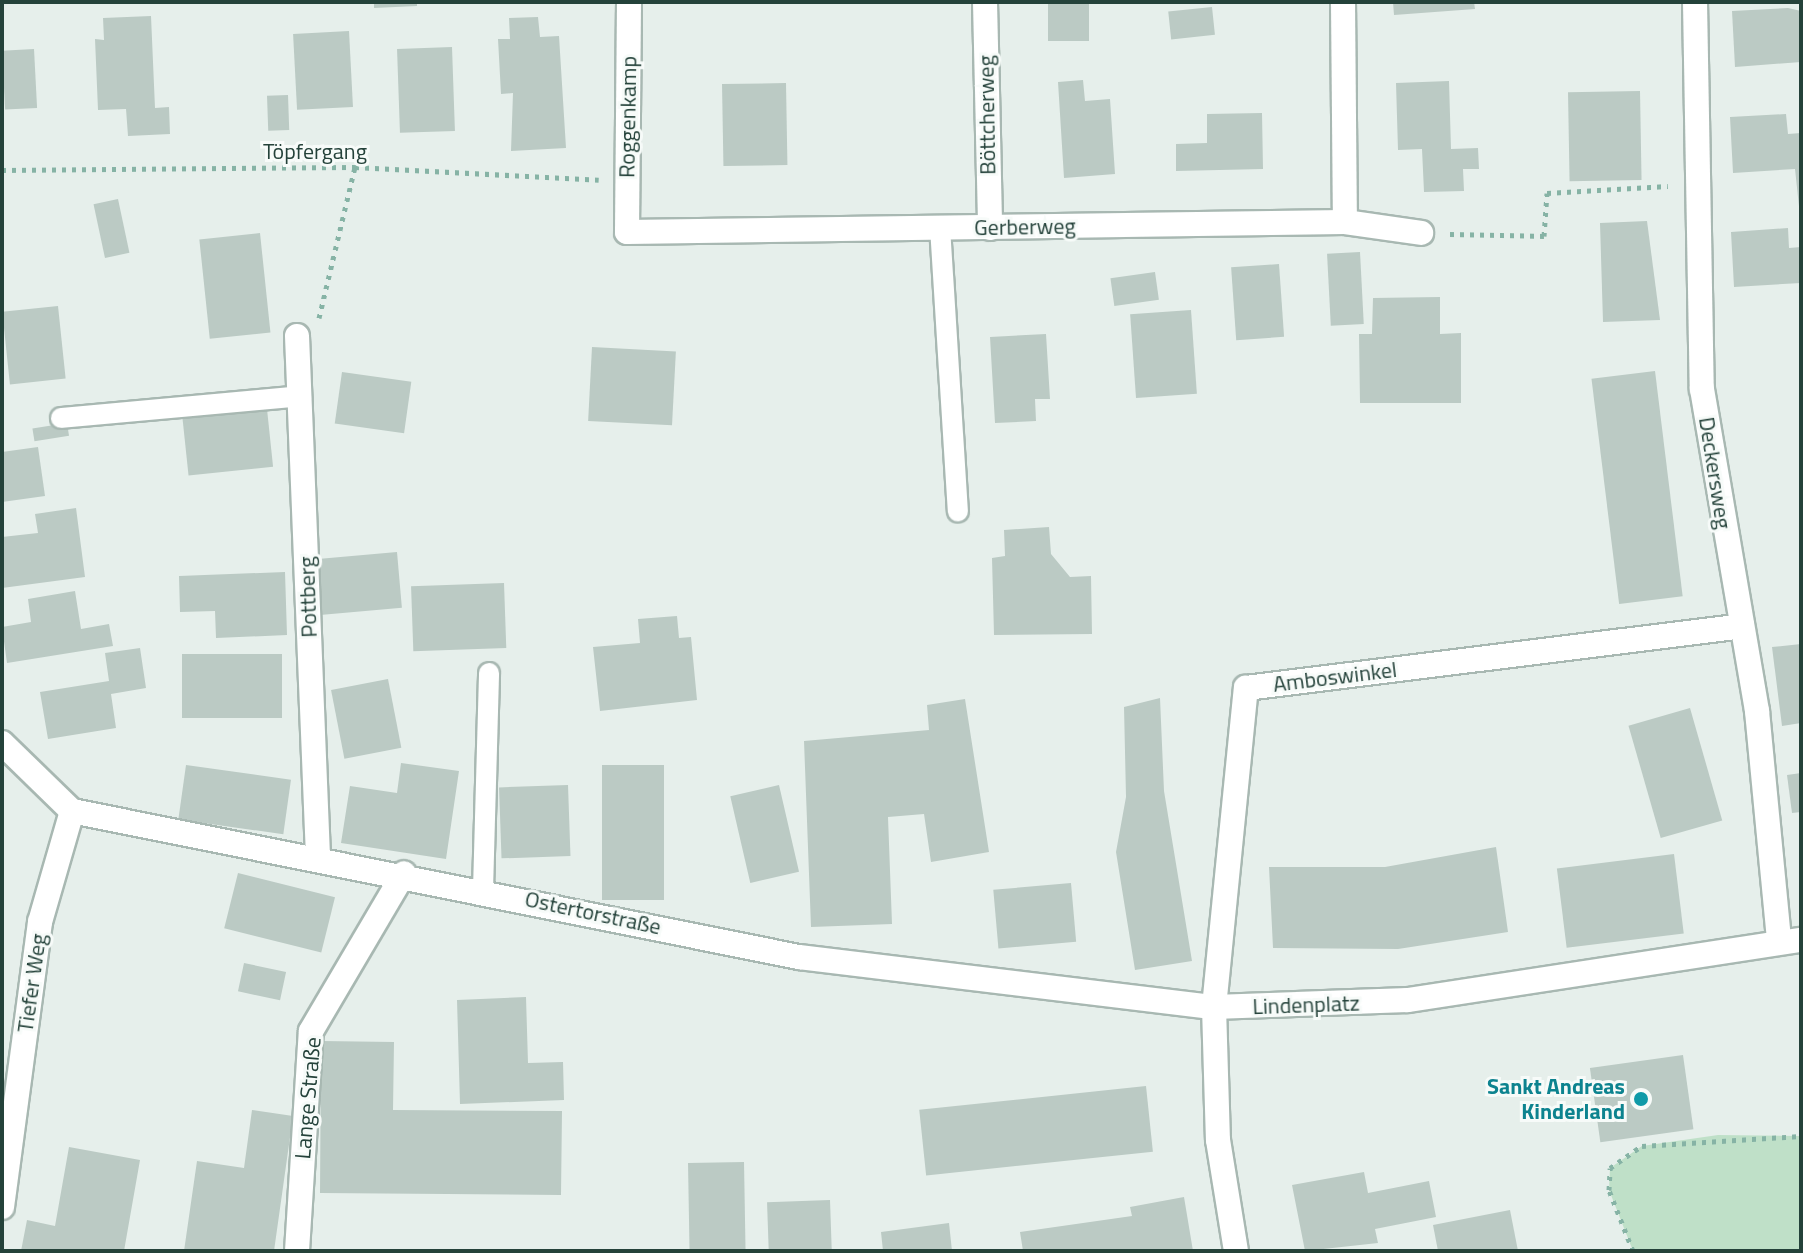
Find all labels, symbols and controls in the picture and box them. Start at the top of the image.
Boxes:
street label: Böttcherweg [973,55,1001,175]
street label: Roggenkamp [614,56,642,178]
street label: Töpfergang [263,139,367,165]
street label: Gerberweg [974,213,1076,241]
street label: Deckersweg [1693,415,1737,531]
street label: Pottberg [293,556,323,638]
street label: Amboswinkel [1272,656,1398,698]
street label: Ostertorstraße [523,886,663,940]
street label: Tiefer Weg [12,932,52,1034]
street label: Lindenplatz [1252,990,1360,1020]
street label: Lange Straße [290,1036,326,1160]
place label: Sankt Andreas Kinderland [1487,1073,1625,1124]
marker: Sankt Andreas Kinderland [1632,1090,1650,1108]

